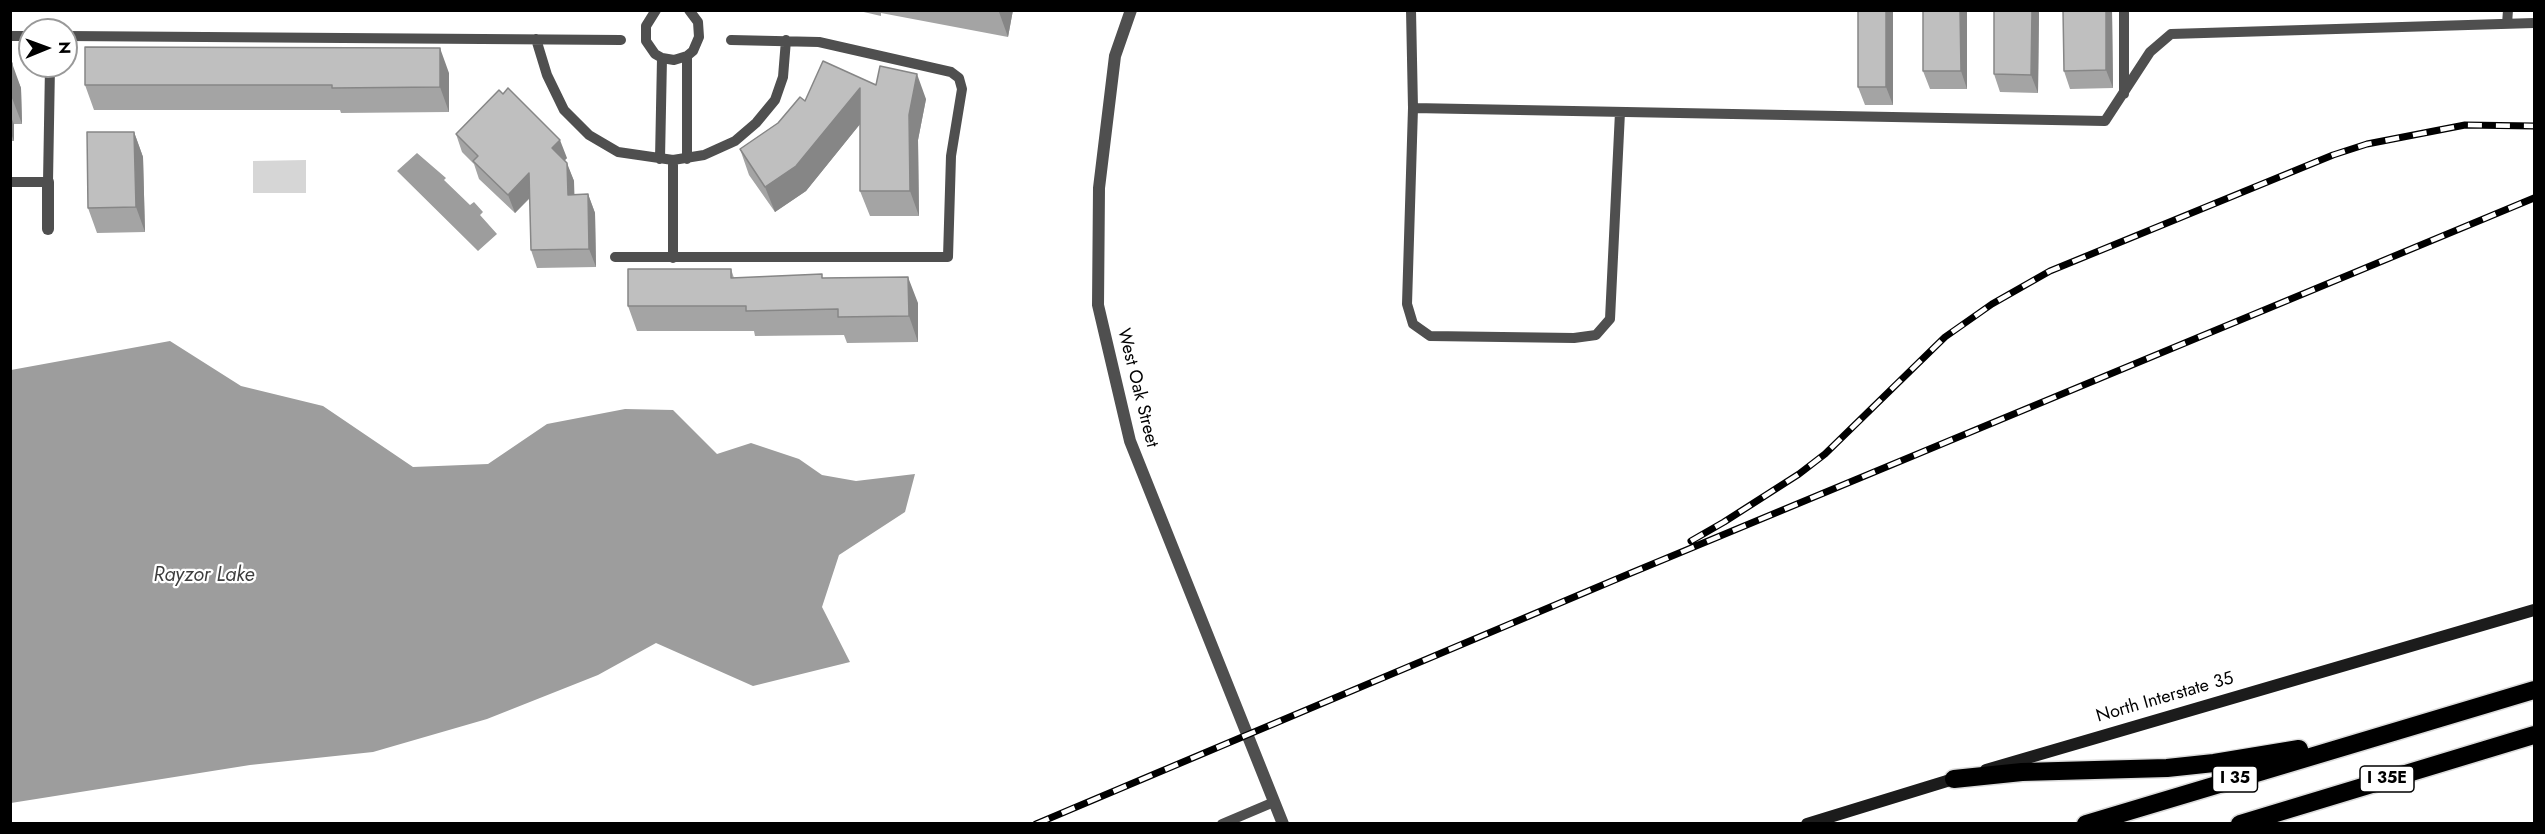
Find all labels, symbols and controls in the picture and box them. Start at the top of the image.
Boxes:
north arrow [18,18,78,78]
text: N [53,41,76,54]
street label: West Oak Street [1112,326,1162,450]
water label: Rayzor Lake [154,564,254,588]
street label: North Interstate 35 [2094,668,2236,728]
road number: I 35 [2212,766,2258,792]
road number: I 35E [2360,766,2414,792]

